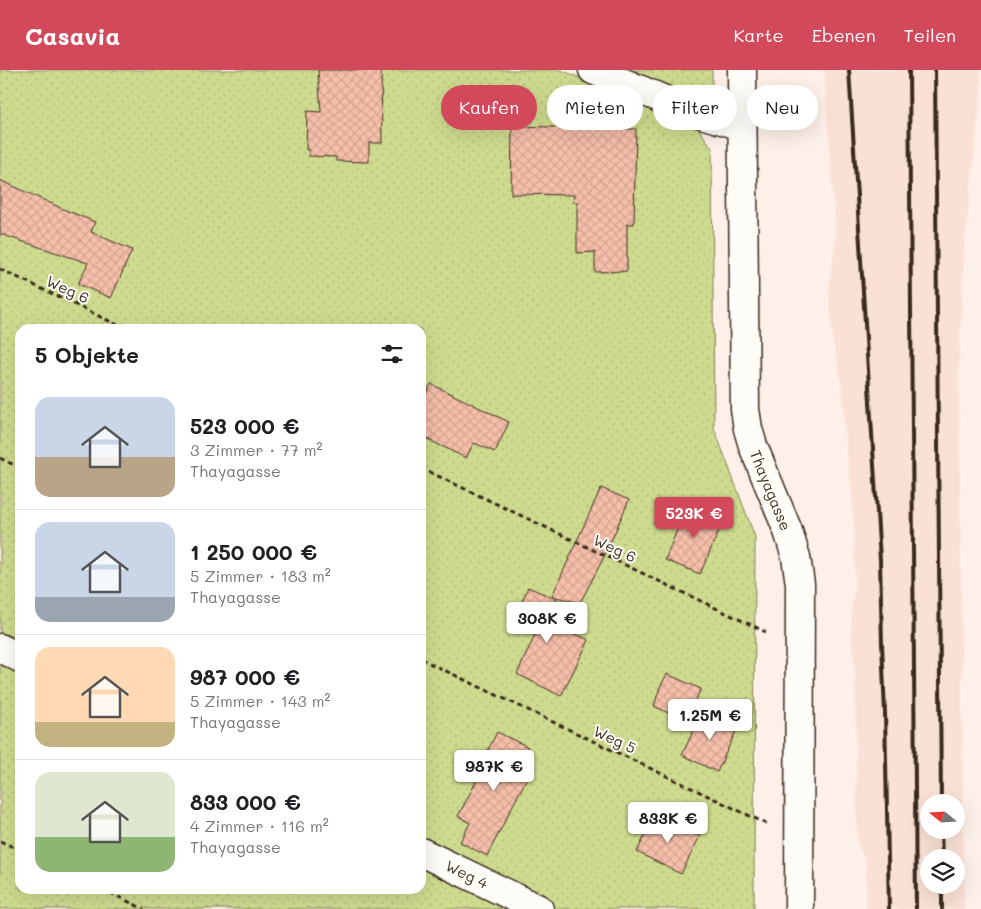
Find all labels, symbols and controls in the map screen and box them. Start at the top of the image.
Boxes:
text: Casavia [25,20,120,51]
text: Karte [733,23,784,47]
text: Ebenen [812,23,876,47]
text: Teilen [904,23,956,47]
chip: Kaufen [441,85,537,130]
chip: Mieten [547,85,643,130]
chip: Filter [653,85,737,130]
chip: Neu [747,85,818,130]
street label: Weg 6 [43,270,93,308]
icon: filters [378,340,406,368]
text: 5 Objekte [35,341,139,368]
text: 523 000 € [190,412,299,439]
icon: home [75,417,135,477]
text: 3 Zimmer · 77 m² [190,439,323,460]
street label: Thayagasse [746,447,796,533]
text: Thayagasse [190,460,281,481]
pin: 523K € [653,496,735,539]
text: 523K € [665,502,723,523]
street label: Weg 6 [590,529,640,567]
text: 1 250 000 € [190,538,317,565]
icon: home [75,542,135,602]
text: 5 Zimmer · 183 m² [190,565,331,586]
text: Thayagasse [190,586,281,607]
pin: 308K € [506,602,588,644]
text: 308K € [517,607,577,628]
text: 987 000 € [190,663,300,690]
icon: home [75,667,135,727]
text: 5 Zimmer · 143 m² [190,690,331,711]
pin: 1.25M € [664,698,756,741]
text: 1.25M € [679,704,741,725]
text: Thayagasse [190,711,281,732]
street label: Weg 5 [591,720,639,758]
pin: 987K € [453,750,535,792]
text: 987K € [465,755,523,776]
text: 833 000 € [190,788,301,815]
icon: home [75,792,135,852]
north arrow [920,794,965,839]
map controls [920,794,965,894]
pin: 833K € [627,802,709,844]
text: 833K € [639,807,697,828]
text: 4 Zimmer · 116 m² [190,815,329,836]
text: Thayagasse [190,836,281,857]
button: layers [920,849,965,894]
street label: Weg 4 [442,855,492,893]

